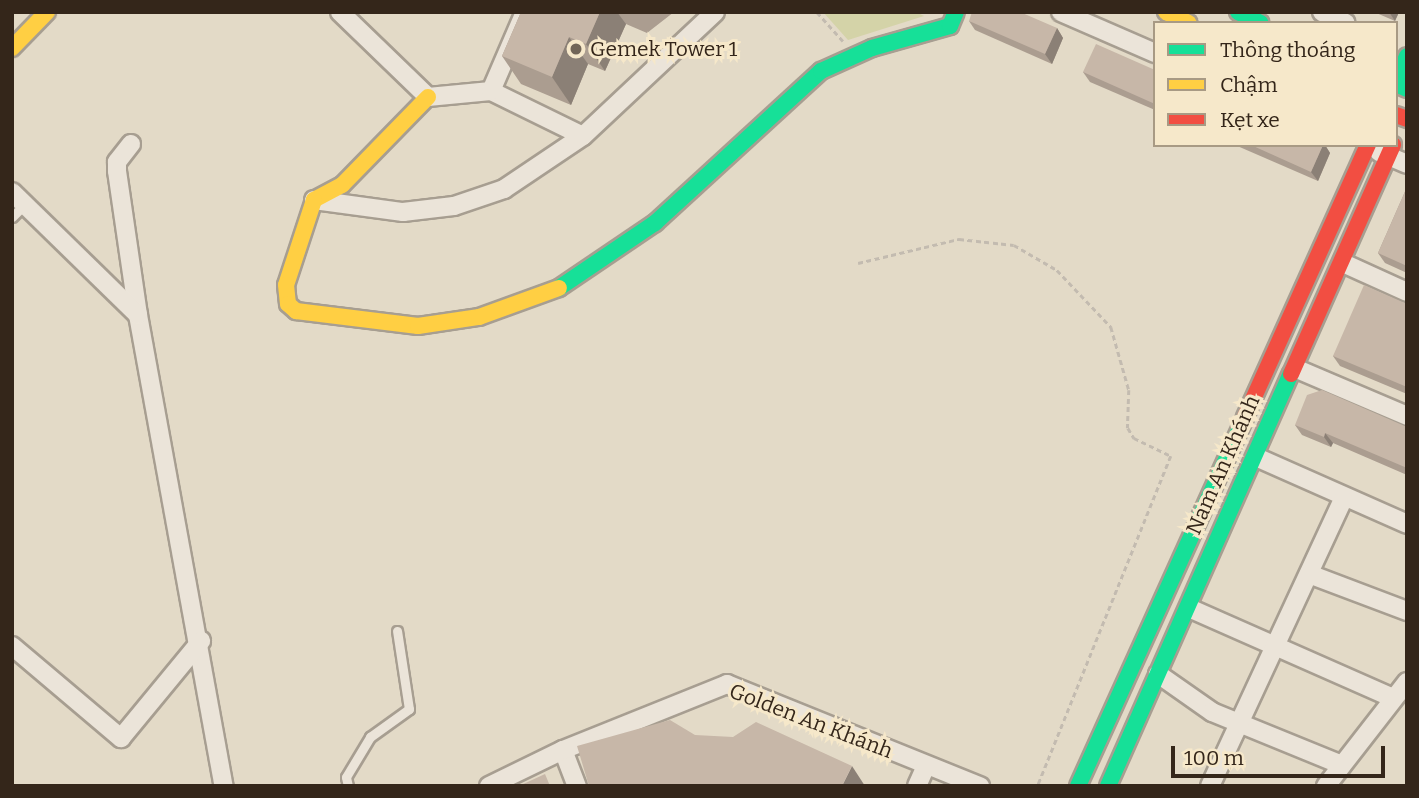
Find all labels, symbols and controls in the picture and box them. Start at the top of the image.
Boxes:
legend [1153,21,1398,147]
place label: Gemek Tower 1 [590,36,737,62]
text: Thông thoáng [1220,37,1355,63]
marker: Gemek Tower 1 [568,41,584,57]
text: Chậm [1220,72,1278,98]
text: Kẹt xe [1220,107,1280,133]
street label: Nam An Khánh [1181,391,1265,539]
street label: Golden An Khánh [726,678,896,764]
scale bar [1174,732,1388,776]
text: 100 m [1184,745,1244,771]

